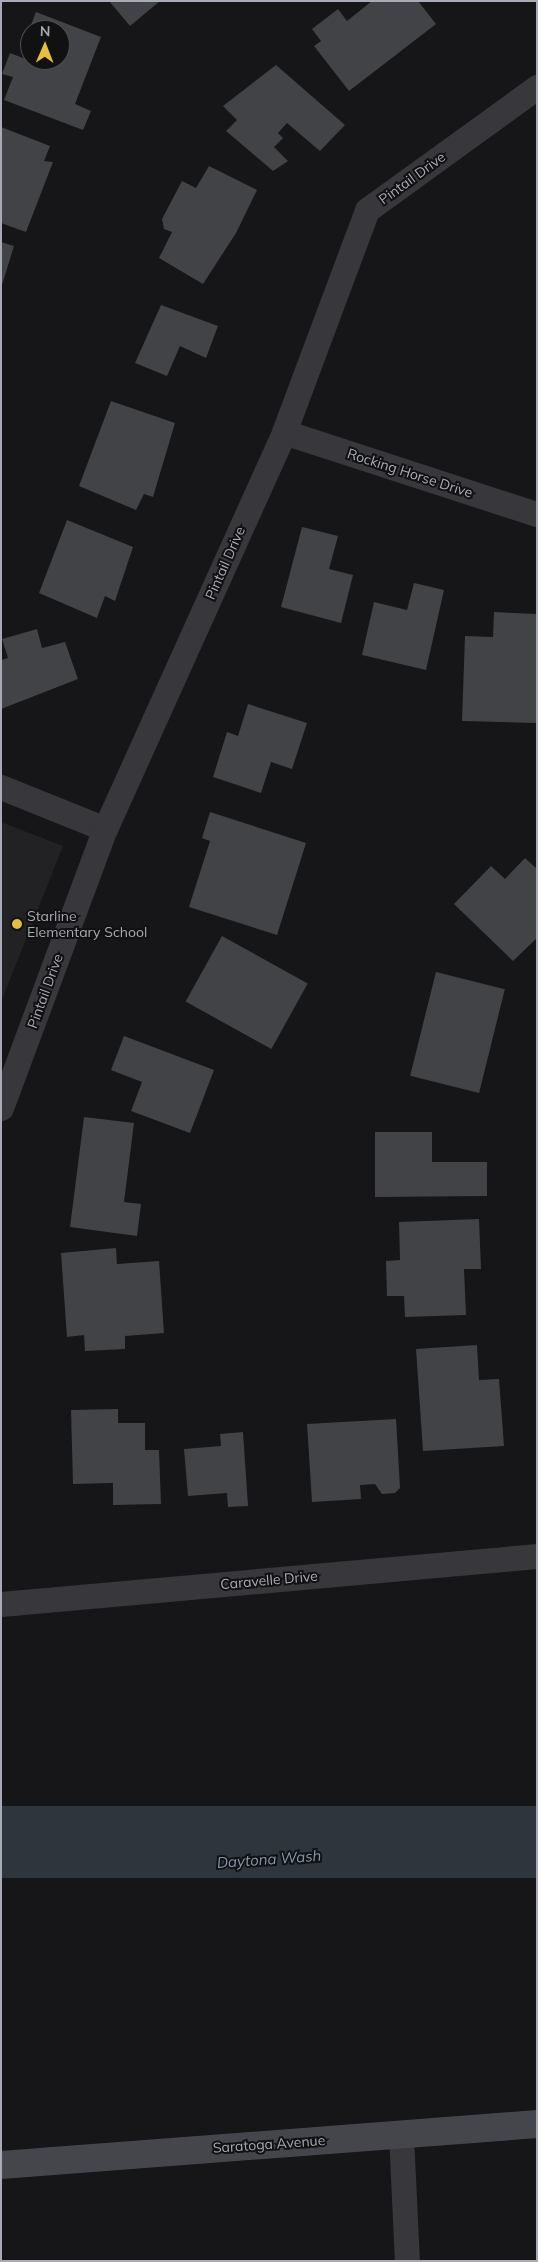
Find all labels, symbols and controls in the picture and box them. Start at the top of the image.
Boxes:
north arrow [20,20,70,70]
text: N [40,22,51,40]
street label: Pintail Drive [375,148,449,208]
street label: Rocking Horse Drive [345,445,475,501]
street label: Pintail Drive [201,524,249,602]
place label: Starline Elementary School [27,908,147,940]
marker: Starline Elementary School [11,918,23,930]
street label: Pintail Drive [24,951,66,1031]
street label: Caravelle Drive [220,1567,318,1593]
water label: Daytona Wash [216,1846,322,1872]
street label: Saratoga Avenue [212,2132,326,2156]

